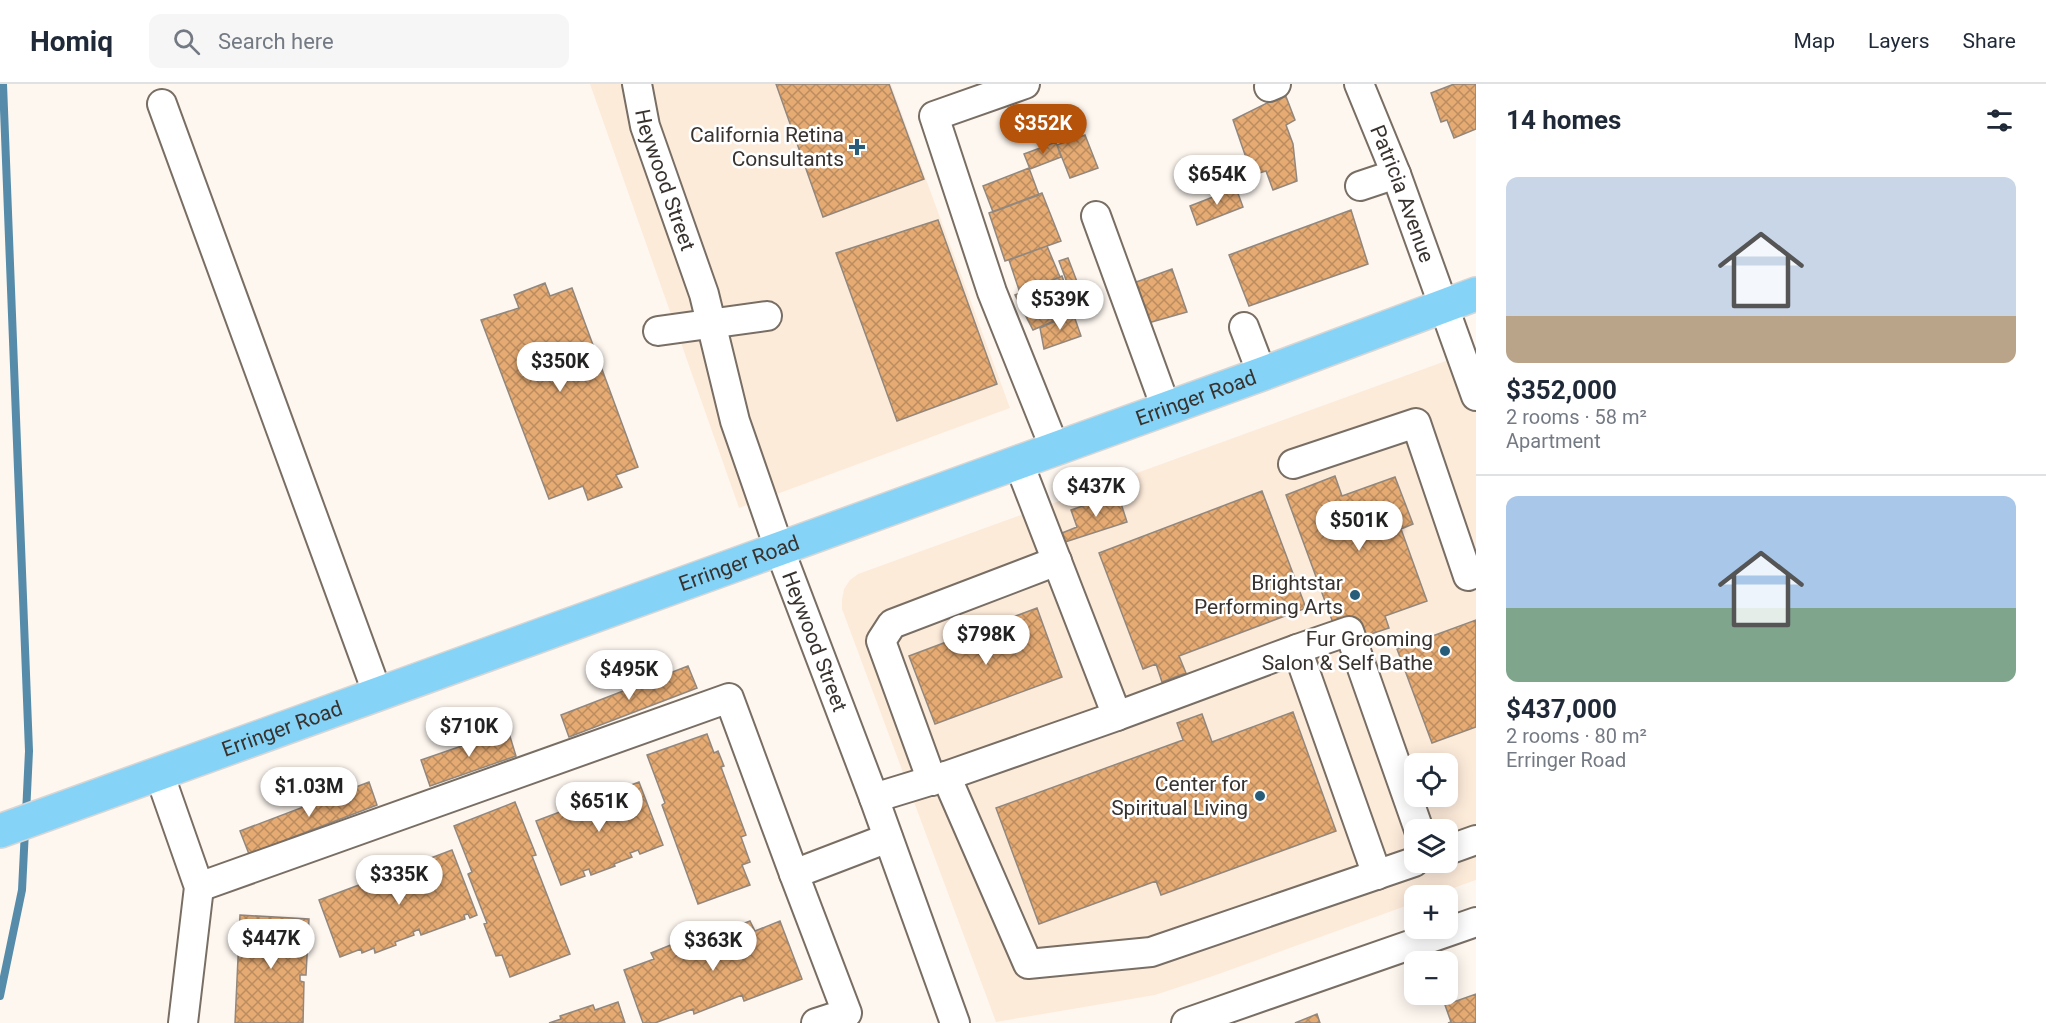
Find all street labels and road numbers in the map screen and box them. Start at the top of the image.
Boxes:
street label: Heywood Street [630,107,700,254]
street label: Patricia Avenue [1365,121,1439,266]
street label: Erringer Road [1132,365,1260,431]
street label: Erringer Road [676,531,803,596]
street label: Heywood Street [777,568,852,715]
street label: Erringer Road [219,696,346,762]

